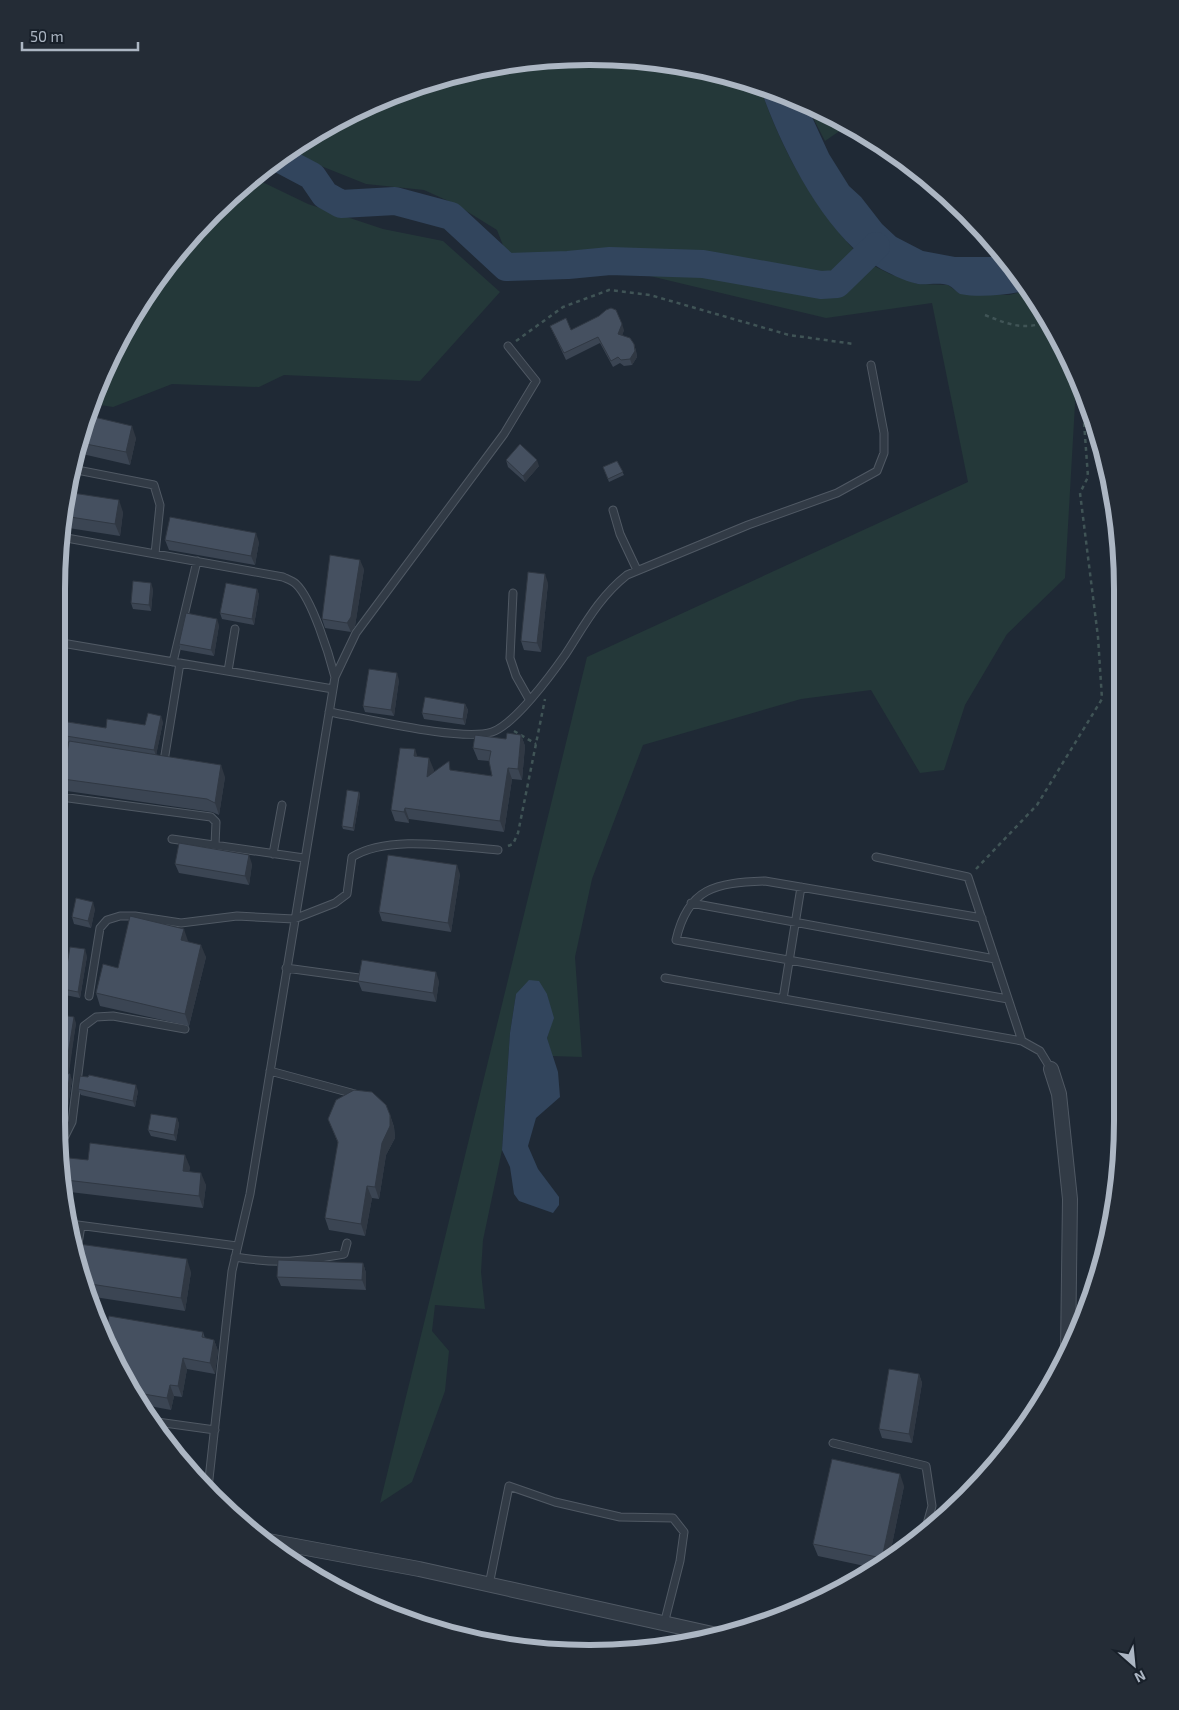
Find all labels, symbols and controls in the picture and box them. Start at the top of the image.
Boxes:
scale bar [22,20,139,52]
text: 50 m [30,27,64,45]
north arrow [1109,1640,1159,1690]
text: N [1132,1667,1148,1687]

